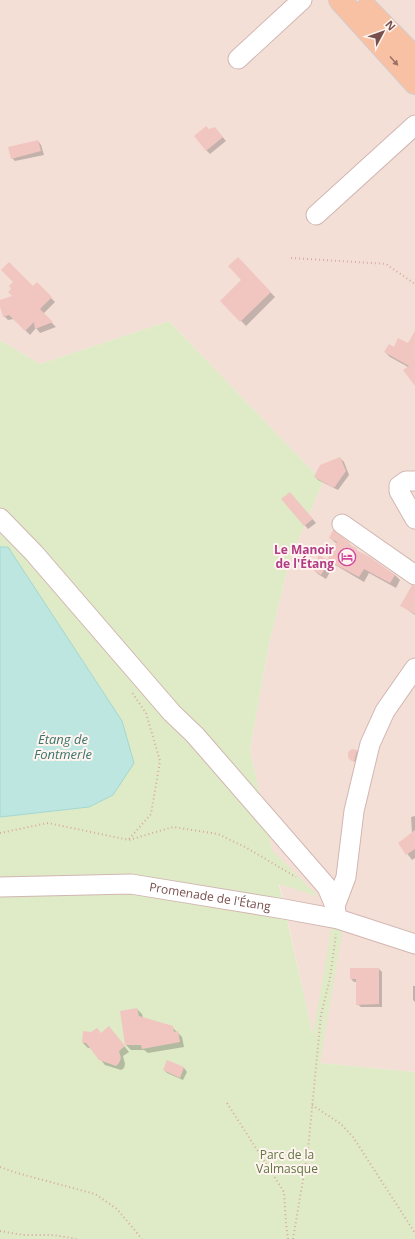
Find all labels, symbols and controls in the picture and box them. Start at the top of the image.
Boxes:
north arrow [363,12,403,52]
text: N [382,17,400,33]
one-way arrow [389,55,398,66]
place label: Le Manoir de l'Étang [274,541,335,572]
hotel icon: Le Manoir de l'Étang [337,547,357,567]
water label: Étang de Fontmerle [34,730,93,763]
street label: Promenade de l'Étang [148,878,272,915]
park label: Parc de la Valmasque [256,1146,318,1177]

